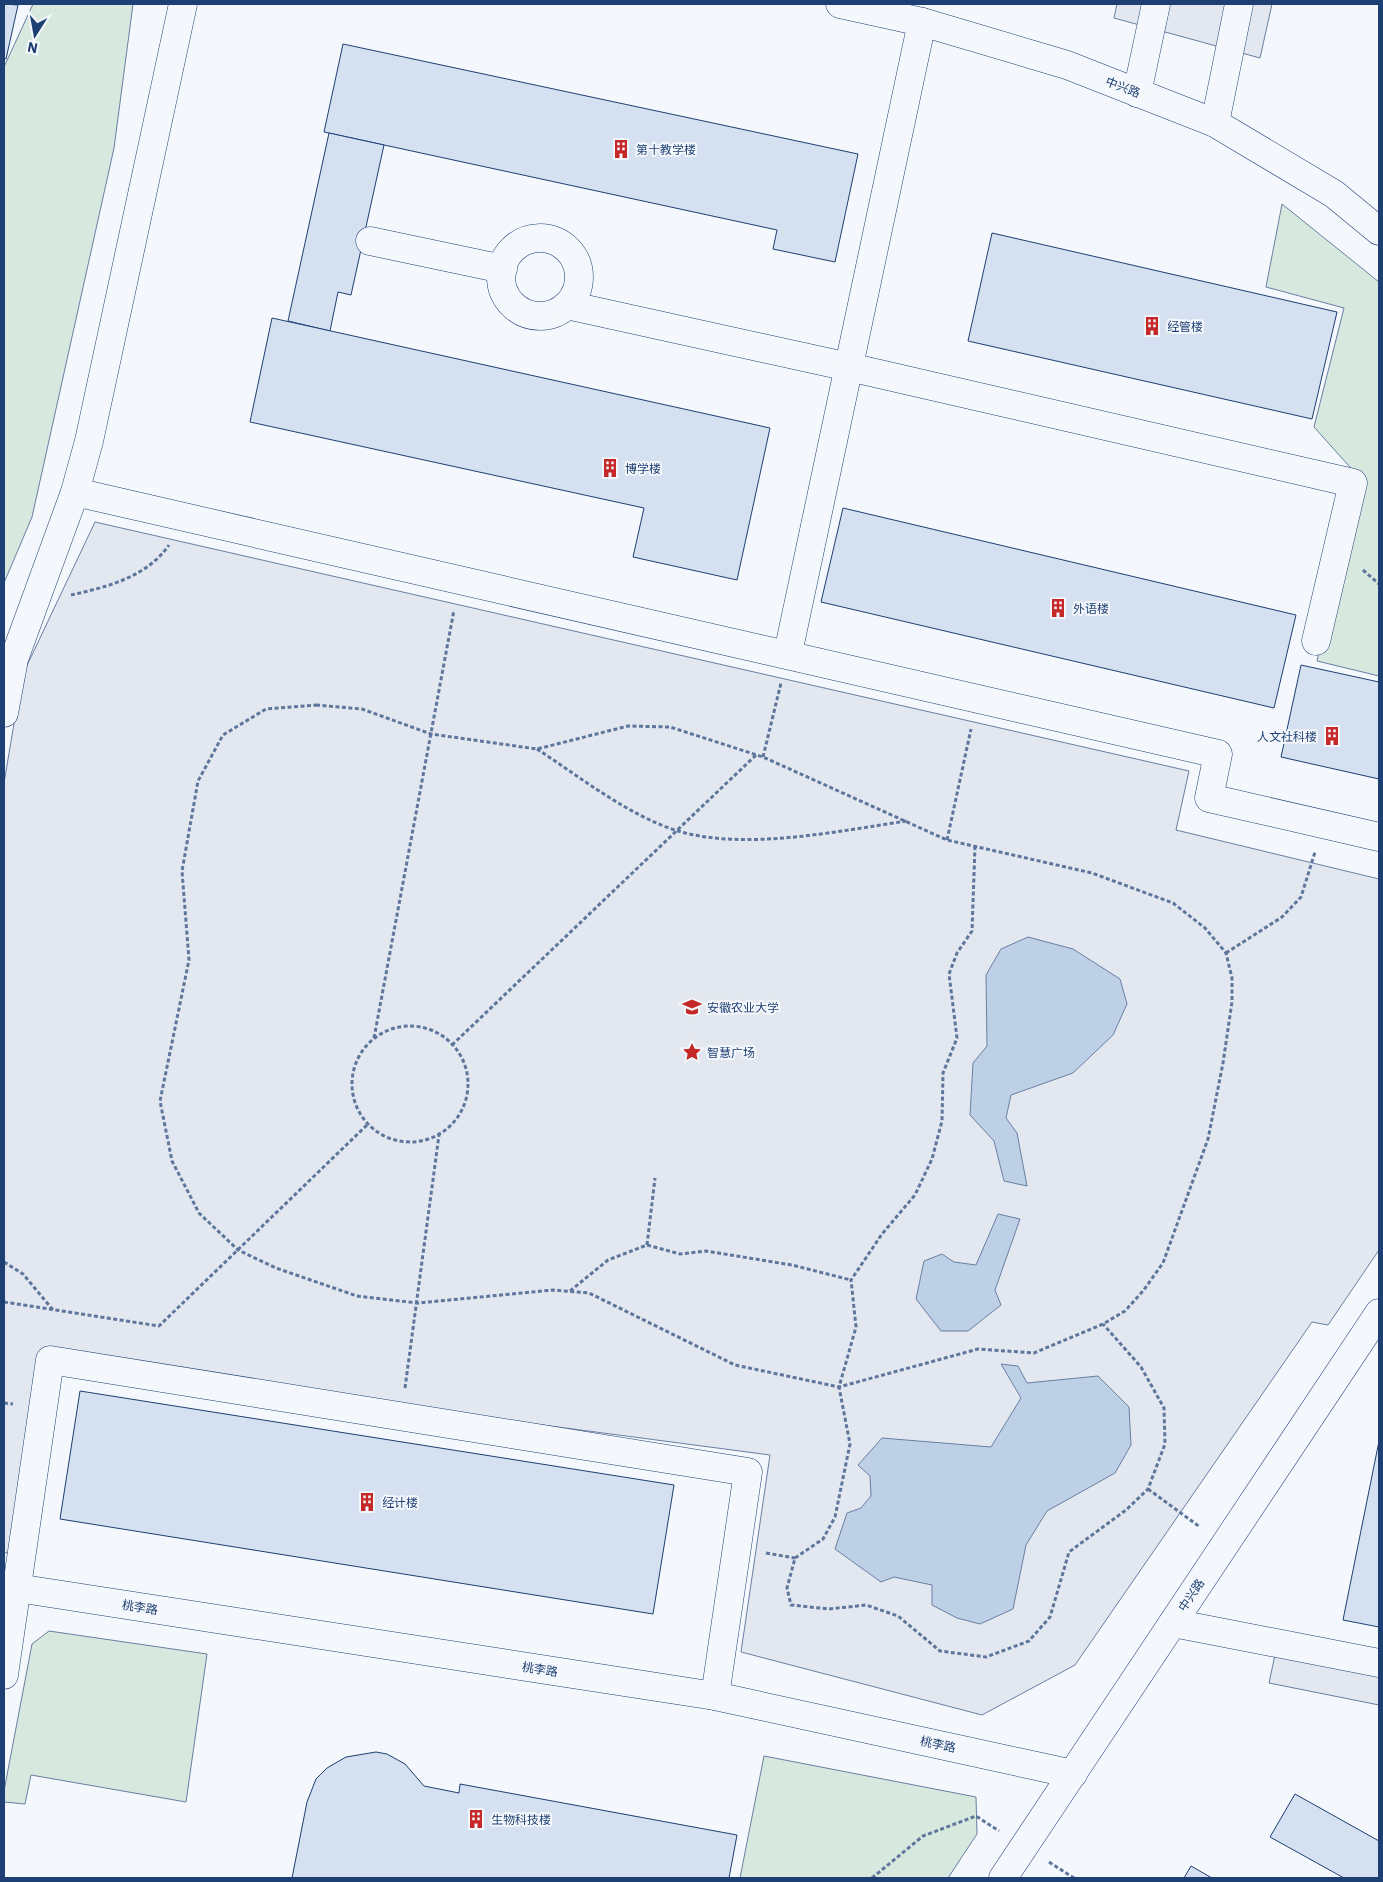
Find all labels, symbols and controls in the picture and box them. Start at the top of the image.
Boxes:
north arrow [10,10,60,60]
text: N [26,38,39,58]
street label: 中兴路 [1104,74,1142,100]
building icon: 第十教学楼 [610,138,632,160]
place label: 第十教学楼 [636,142,696,157]
building icon: 经管楼 [1141,315,1163,337]
place label: 经管楼 [1167,319,1203,334]
building icon: 博学楼 [599,457,621,479]
place label: 博学楼 [625,461,661,476]
building icon: 外语楼 [1047,597,1069,619]
place label: 外语楼 [1073,601,1109,616]
building icon: 人文社科楼 [1321,725,1343,747]
place label: 人文社科楼 [1257,729,1317,744]
school or university icon: 安徽农业大学 [681,996,703,1018]
place label: 安徽农业大学 [707,1000,779,1015]
place icon: 智慧广场 [681,1041,703,1063]
place label: 智慧广场 [707,1045,755,1060]
building icon: 经计楼 [356,1491,378,1513]
place label: 经计楼 [382,1495,418,1510]
street label: 中兴路 [1175,1576,1207,1614]
street label: 桃李路 [121,1597,159,1617]
street label: 桃李路 [521,1659,559,1679]
street label: 桃李路 [919,1733,957,1755]
building icon: 生物科技楼 [465,1808,487,1830]
place label: 生物科技楼 [491,1812,551,1827]

